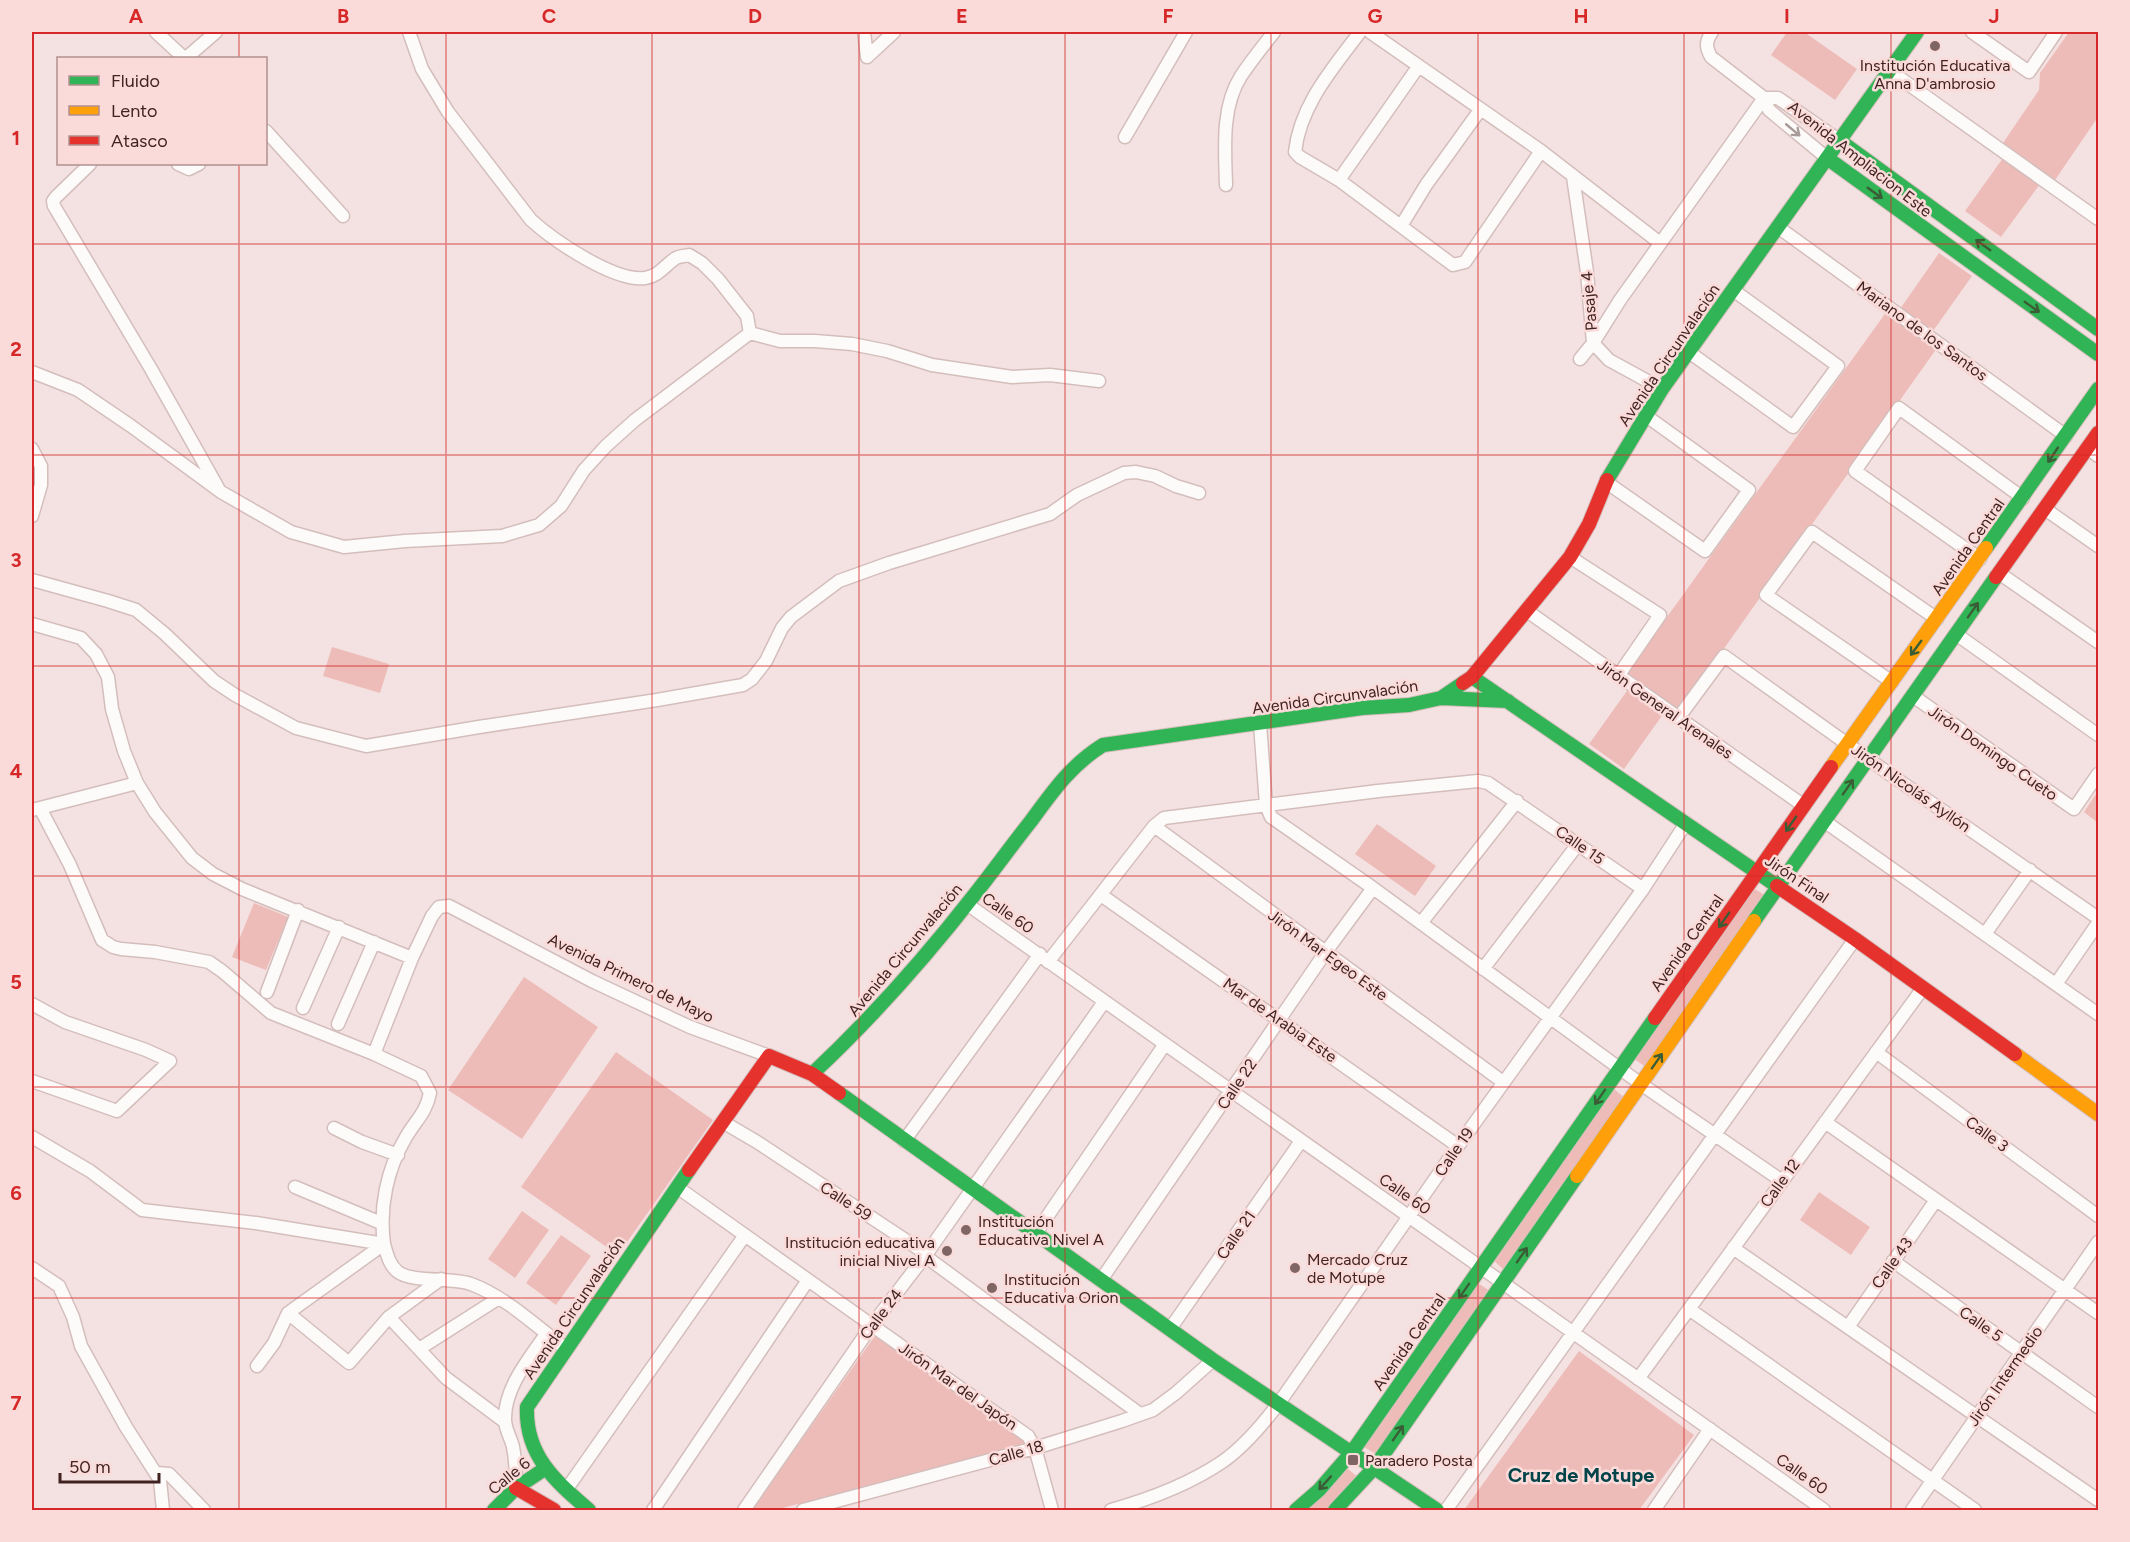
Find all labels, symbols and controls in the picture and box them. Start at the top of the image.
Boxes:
text: A [129,4,144,28]
text: B [337,4,349,28]
text: C [542,4,556,28]
text: D [748,4,762,28]
text: E [956,4,968,28]
text: F [1162,4,1174,28]
text: G [1368,4,1383,28]
text: H [1574,4,1589,28]
text: I [1784,4,1790,28]
text: J [1988,4,2000,28]
marker: Institución Educativa Anna D'ambrosio [1928,39,1942,53]
place label: Institución Educativa Anna D'ambrosio [1860,56,2010,93]
legend [57,57,267,165]
text: Fluido [111,70,160,92]
street label: Avenida Ampliacion Este [1784,97,1936,221]
text: Lento [111,100,157,122]
one-way arrow [1785,123,1801,136]
text: 1 [12,126,20,150]
text: Atasco [111,130,168,152]
one-way arrow [1866,186,1882,199]
one-way arrow [1976,239,1992,251]
street label: Pasaje 4 [1577,270,1601,332]
street label: Mariano de los Santos [1853,277,1991,385]
street label: Avenida Circunvalación [1614,280,1724,430]
one-way arrow [2024,301,2040,313]
text: 2 [10,337,22,361]
one-way arrow [2047,446,2059,462]
street label: Avenida Central [1928,495,2008,599]
text: 3 [10,548,22,572]
one-way arrow [1967,603,1979,619]
one-way arrow [1910,640,1922,656]
street label: Jirón General Arenales [1594,655,1736,763]
street label: Avenida Circunvalación [1251,676,1419,718]
street label: Jirón Domingo Cueto [1925,701,2061,805]
street label: Jirón Nicolás Ayllón [1848,740,1974,836]
text: 4 [10,759,23,783]
one-way arrow [1842,779,1854,795]
one-way arrow [1785,815,1797,832]
street label: Calle 15 [1552,821,1608,869]
street label: Jirón Final [1762,851,1832,907]
street label: Avenida Circunvalación [844,880,966,1020]
street label: Calle 60 [978,888,1038,938]
street label: Avenida Central [1647,891,1727,995]
street label: Jirón Mar Egeo Este [1265,905,1392,1005]
one-way arrow [1717,911,1730,928]
street label: Avenida Primero de Mayo [545,930,717,1026]
text: 5 [10,970,22,994]
street label: Mar de Arabia Este [1220,974,1341,1066]
one-way arrow [1651,1053,1663,1069]
street label: Calle 22 [1213,1055,1261,1113]
one-way arrow [1594,1088,1606,1105]
street label: Calle 3 [1962,1112,2012,1156]
street label: Calle 19 [1430,1124,1478,1180]
street label: Calle 12 [1756,1155,1804,1211]
street label: Calle 60 [1375,1169,1435,1219]
street label: Calle 59 [817,1177,875,1225]
text: 6 [10,1181,22,1205]
street label: Calle 21 [1212,1207,1260,1263]
place label: Institución Educativa Nivel A [978,1212,1104,1249]
marker: Institución Educativa Nivel A [959,1223,973,1237]
street label: Avenida Circunvalación [519,1233,629,1383]
place label: Institución educativa inicial Nivel A [785,1233,935,1270]
street label: Calle 43 [1868,1234,1916,1292]
marker: Institución educativa inicial Nivel A [940,1244,954,1258]
one-way arrow [1516,1248,1528,1264]
place label: Mercado Cruz de Motupe [1307,1250,1408,1287]
marker: Mercado Cruz de Motupe [1288,1261,1302,1275]
place label: Institución Educativa Orion [1004,1270,1118,1307]
marker: Institución Educativa Orion [985,1281,999,1295]
one-way arrow [1458,1282,1470,1298]
street label: Calle 24 [856,1285,906,1343]
street label: Avenida Central [1369,1290,1449,1394]
street label: Calle 5 [1956,1302,2006,1346]
street label: Jirón Intermedio [1963,1322,2047,1430]
street label: Jirón Mar del Japón [895,1338,1021,1434]
text: 7 [10,1391,22,1415]
one-way arrow [1392,1425,1404,1441]
street label: Calle 18 [987,1436,1045,1470]
scale bar [60,1446,159,1484]
street label: Calle 60 [1772,1449,1832,1499]
place label: Paradero Posta [1365,1451,1473,1470]
street label: Calle 6 [484,1453,534,1499]
marker: Paradero Posta [1346,1453,1360,1467]
text: 50 m [69,1456,111,1478]
district label: Cruz de Motupe [1508,1463,1654,1487]
one-way arrow [1318,1475,1332,1490]

